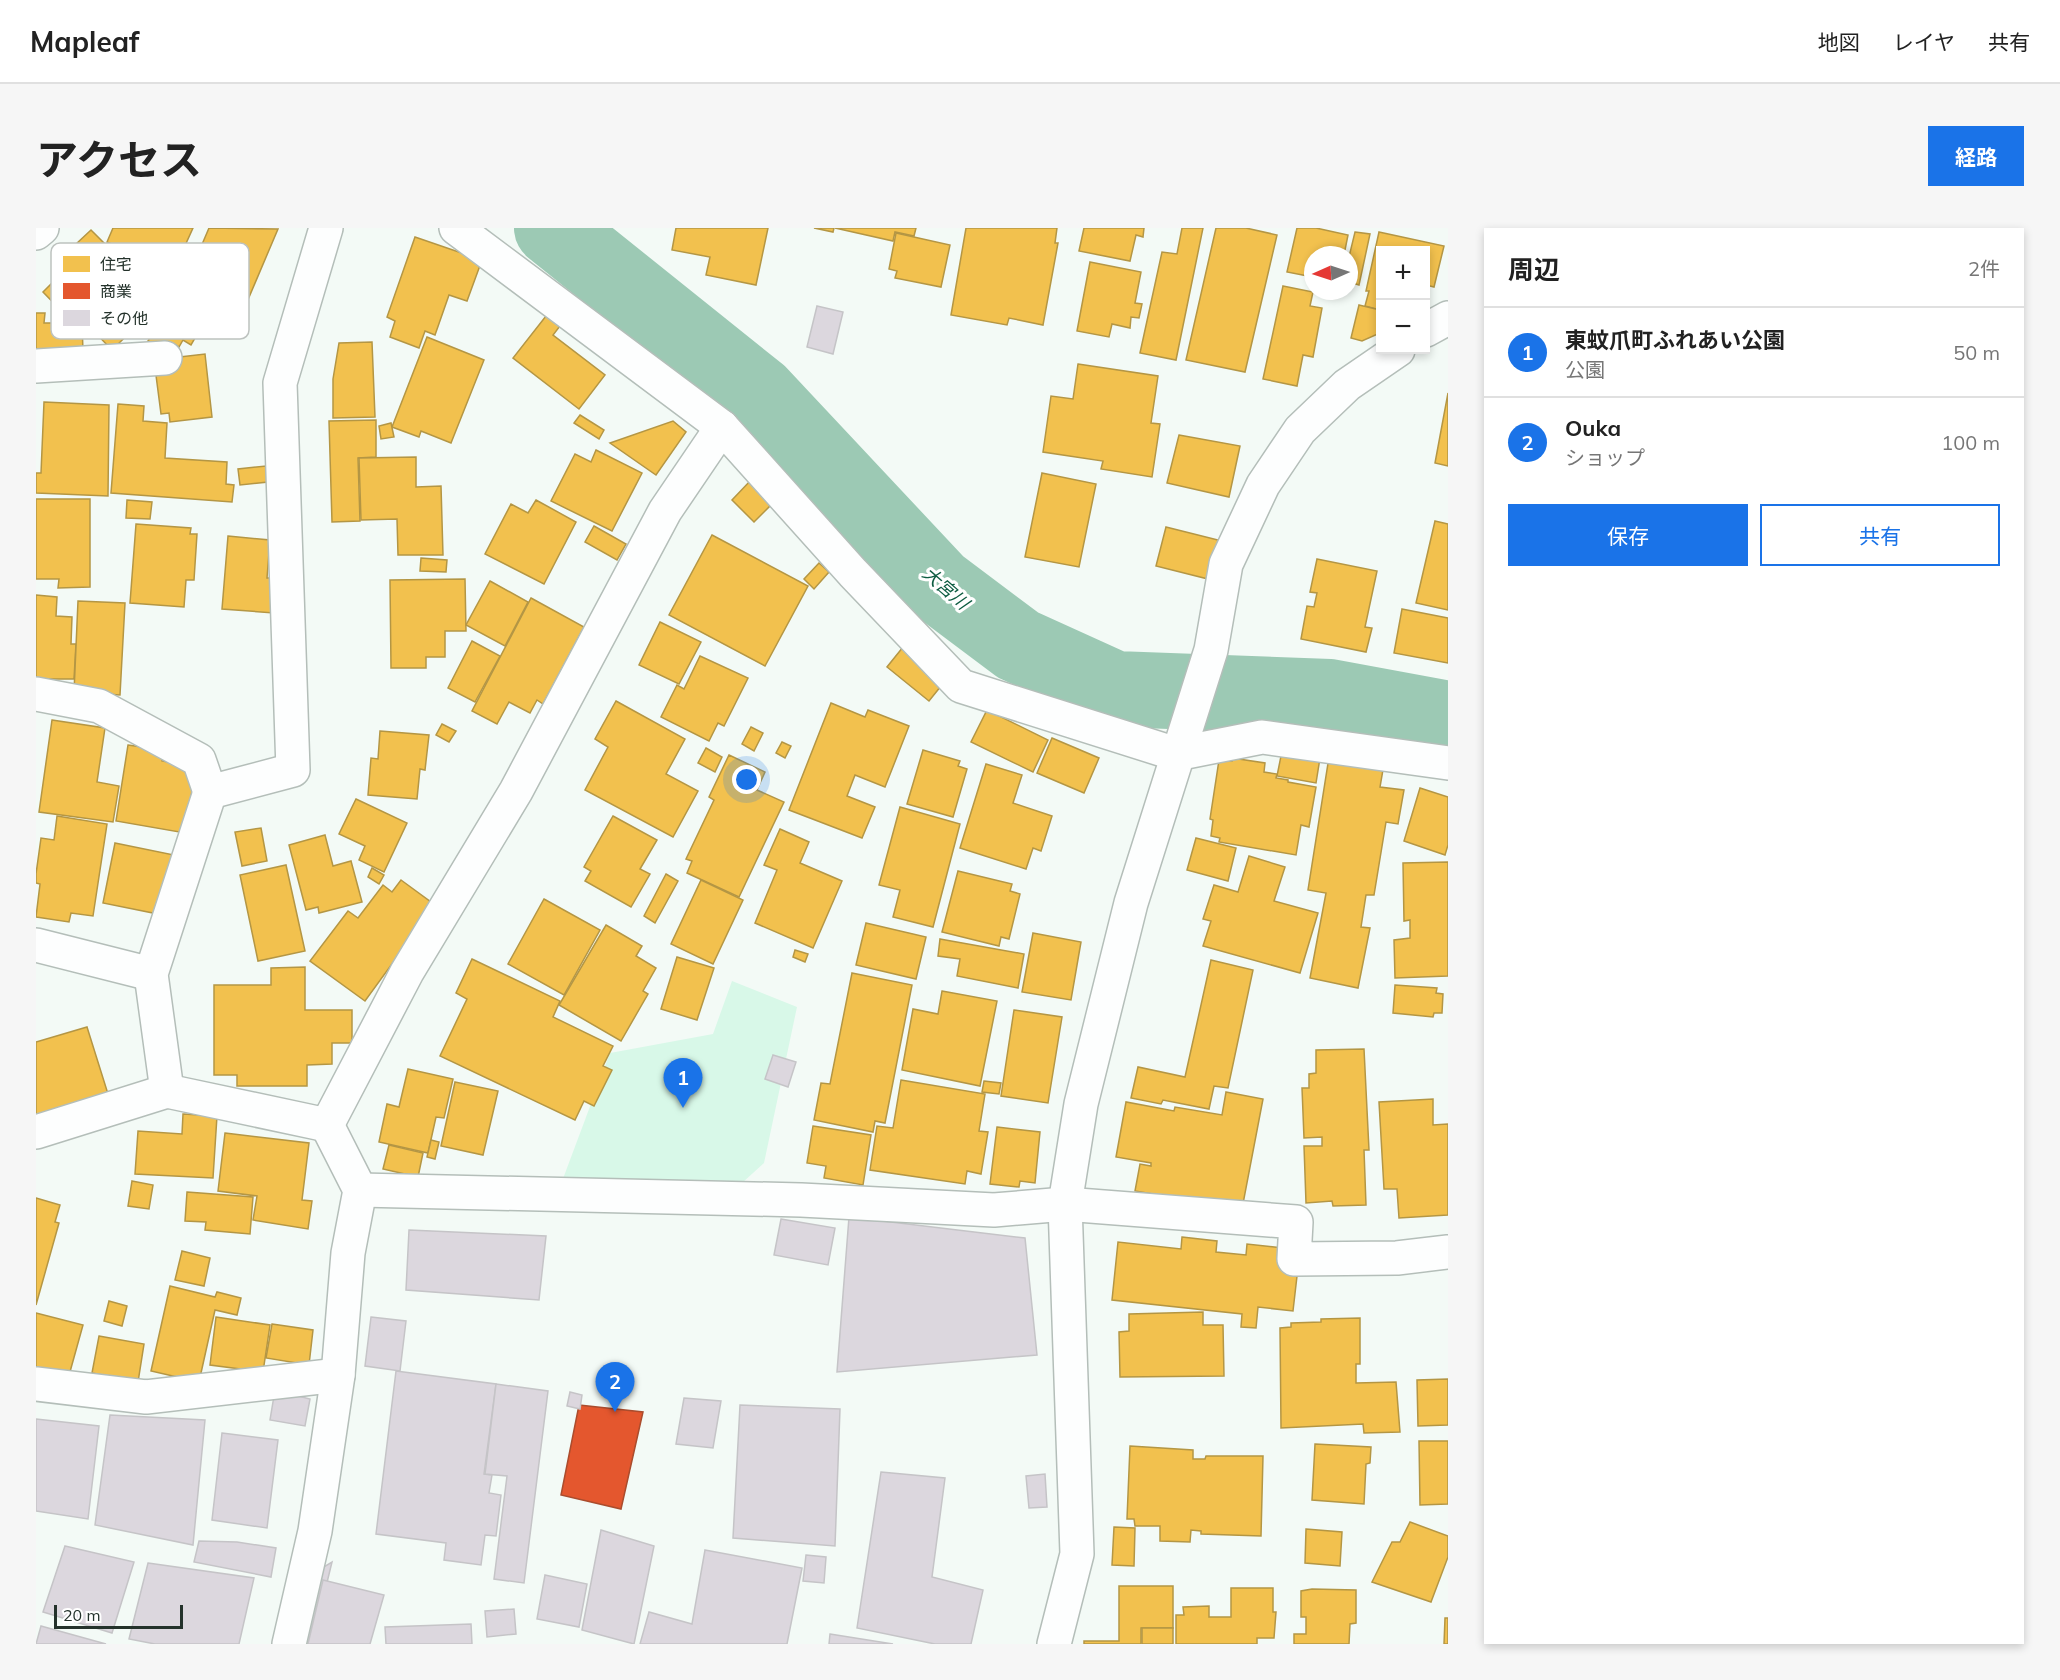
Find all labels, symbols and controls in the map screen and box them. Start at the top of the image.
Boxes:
text: Mapleaf [30,24,139,59]
text: 地図 [1818,29,1860,55]
text: レイヤ [1893,29,1955,55]
text: 共有 [1988,29,2030,55]
button: 経路 [1928,126,2024,186]
text: アクセス [36,133,202,186]
legend [51,243,249,339]
north arrow [1304,246,1358,300]
map controls [1376,246,1430,354]
button: + [1376,246,1430,300]
text: 周辺 [1508,253,1560,286]
text: 住宅 [100,254,132,274]
text: 2件 [1968,256,2000,281]
text: 商業 [100,281,132,301]
button: − [1376,300,1430,354]
text: その他 [100,308,148,328]
text: 東蚊爪町ふれあい公園 [1565,326,1785,354]
text: 1 [1522,340,1534,365]
text: 50 m [1953,340,2000,365]
text: 公園 [1565,357,1605,382]
text: Ouka [1565,414,1621,442]
text: 2 [1522,430,1534,455]
text: 100 m [1941,430,2000,455]
text: ショップ [1565,445,1645,470]
button: 保存 [1508,504,1748,566]
button: 共有 [1760,504,2000,566]
water label: 大宮川 [918,562,975,616]
your location [732,765,761,794]
pin: 1 [664,1058,702,1108]
pin: 2 [596,1362,634,1412]
scale bar [54,1602,183,1630]
text: 20 m [63,1605,100,1625]

